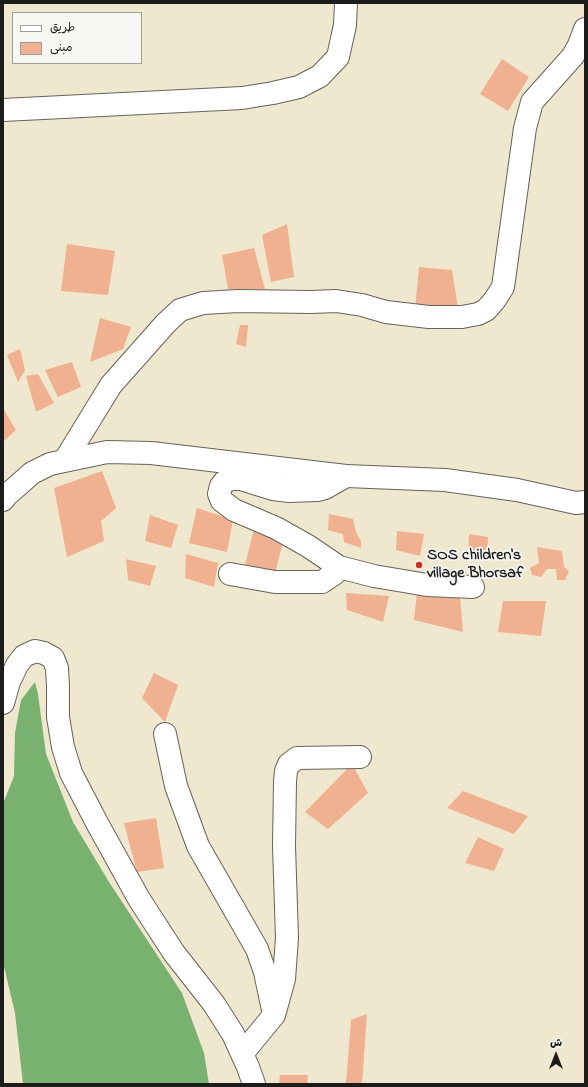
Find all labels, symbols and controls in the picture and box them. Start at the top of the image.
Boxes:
legend [12,12,142,64]
text: طريق [50,19,75,37]
text: مبنى [50,39,73,57]
place label: SOS children's village Bhorsaf [427,546,523,584]
marker: SOS children's village Bhorsaf [414,560,424,570]
north arrow [536,1035,576,1075]
text: ش [550,1035,562,1051]

